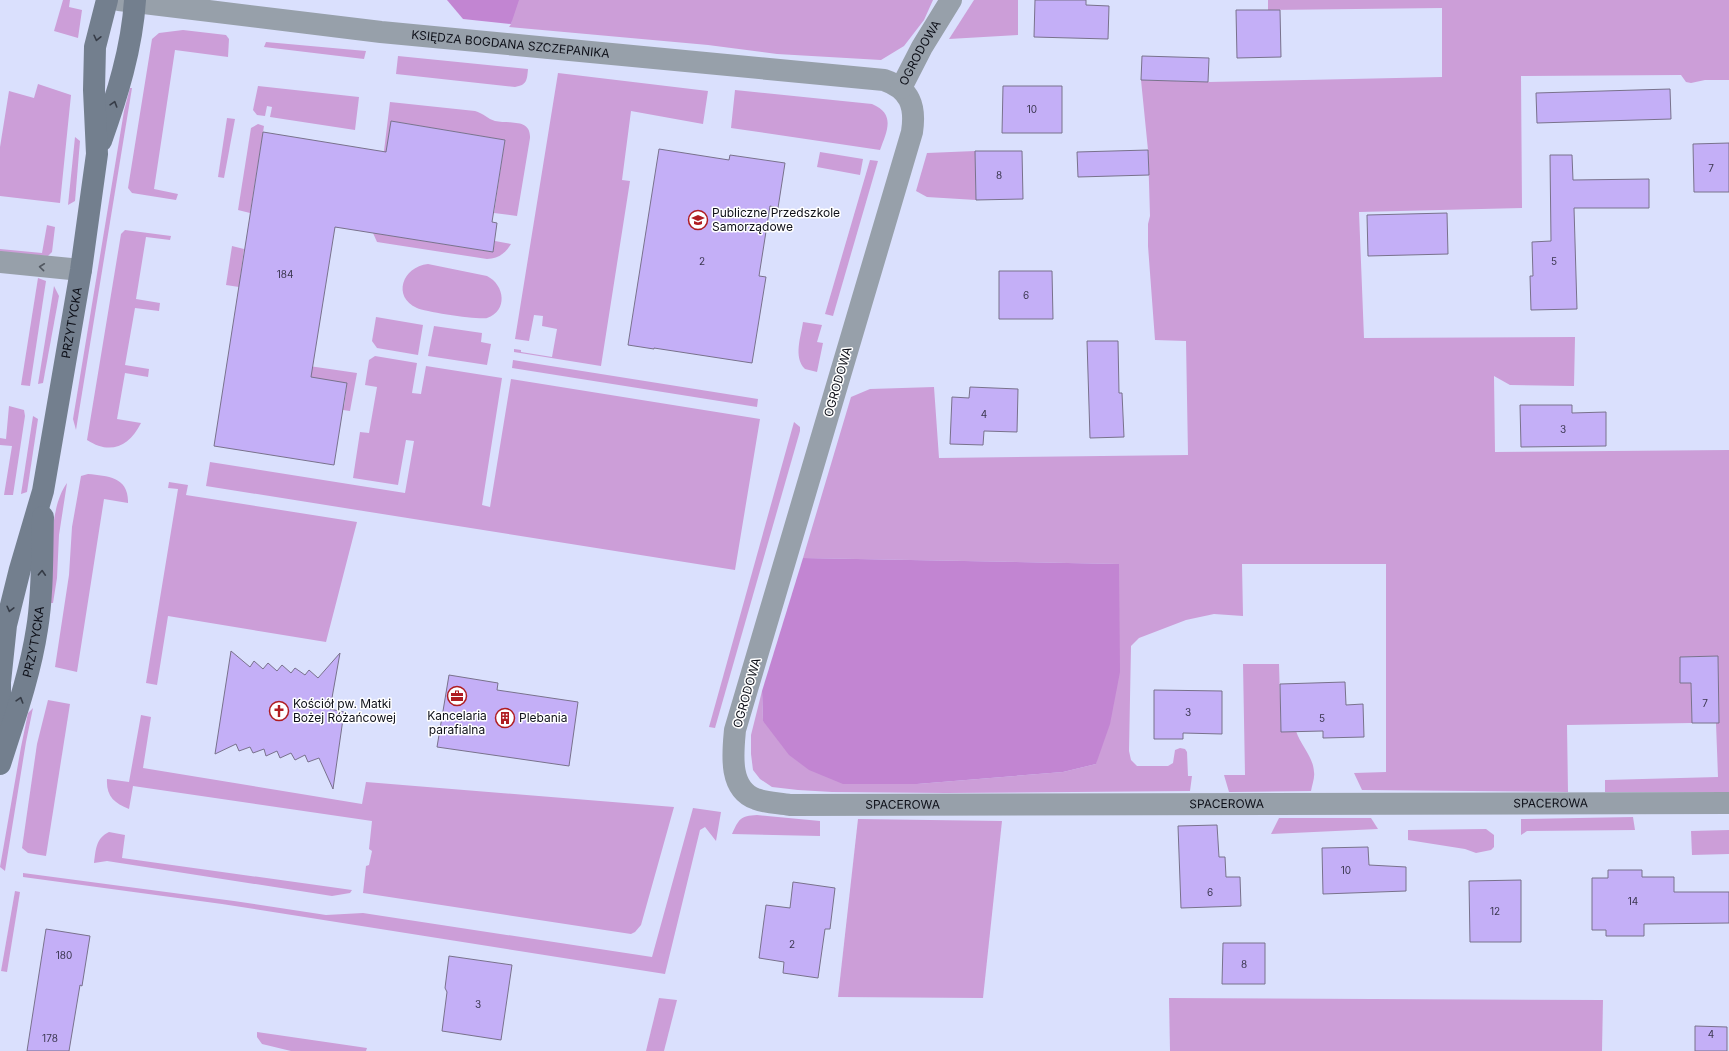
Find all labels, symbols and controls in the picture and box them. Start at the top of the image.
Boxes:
street label: OGRODOWA [896,17,944,88]
street label: KSIĘDZA BOGDANA SZCZEPANIKA [411,27,610,61]
one-way arrow [94,35,102,41]
one-way arrow [109,100,118,107]
house number: 10 [1027,103,1037,115]
house number: 7 [1708,162,1714,174]
house number: 8 [996,169,1002,181]
place label: Publiczne Przedszkole Samorządowe [712,205,840,234]
school or university icon: Publiczne Przedszkole Samorządowe [687,209,709,231]
house number: 2 [699,255,705,267]
house number: 5 [1551,255,1557,267]
one-way arrow [39,263,45,272]
house number: 184 [277,268,293,280]
street label: PRZYTYCKA [58,286,85,360]
house number: 6 [1023,289,1029,301]
street label: OGRODOWA [820,345,855,419]
house number: 4 [981,408,987,420]
house number: 3 [1560,423,1566,435]
one-way arrow [38,570,46,576]
street label: PRZYTYCKA [19,605,47,679]
one-way arrow [6,606,14,613]
street label: OGRODOWA [729,656,764,730]
office icon: Kancelaria parafialna [446,685,468,707]
place label: Kościół pw. Matki Bożej Różańcowej [293,696,396,725]
one-way arrow [15,697,24,704]
house number: 7 [1702,697,1708,709]
church icon: Kościół pw. Matki Bożej Różańcowej [268,700,290,722]
house number: 3 [1185,706,1191,718]
building icon: Plebania [494,707,516,729]
place label: Kancelaria parafialna [427,708,487,737]
place label: Plebania [519,710,568,725]
house number: 5 [1319,712,1325,724]
street label: SPACEROWA [1513,795,1588,810]
street label: SPACEROWA [1189,796,1264,811]
street label: SPACEROWA [865,797,940,812]
house number: 10 [1341,864,1351,876]
house number: 6 [1207,886,1213,898]
house number: 14 [1628,895,1638,907]
house number: 12 [1490,905,1500,917]
house number: 2 [789,938,795,950]
house number: 180 [56,949,72,961]
house number: 8 [1241,958,1247,970]
house number: 3 [475,998,481,1010]
house number: 4 [1708,1028,1714,1040]
house number: 178 [42,1032,58,1044]

